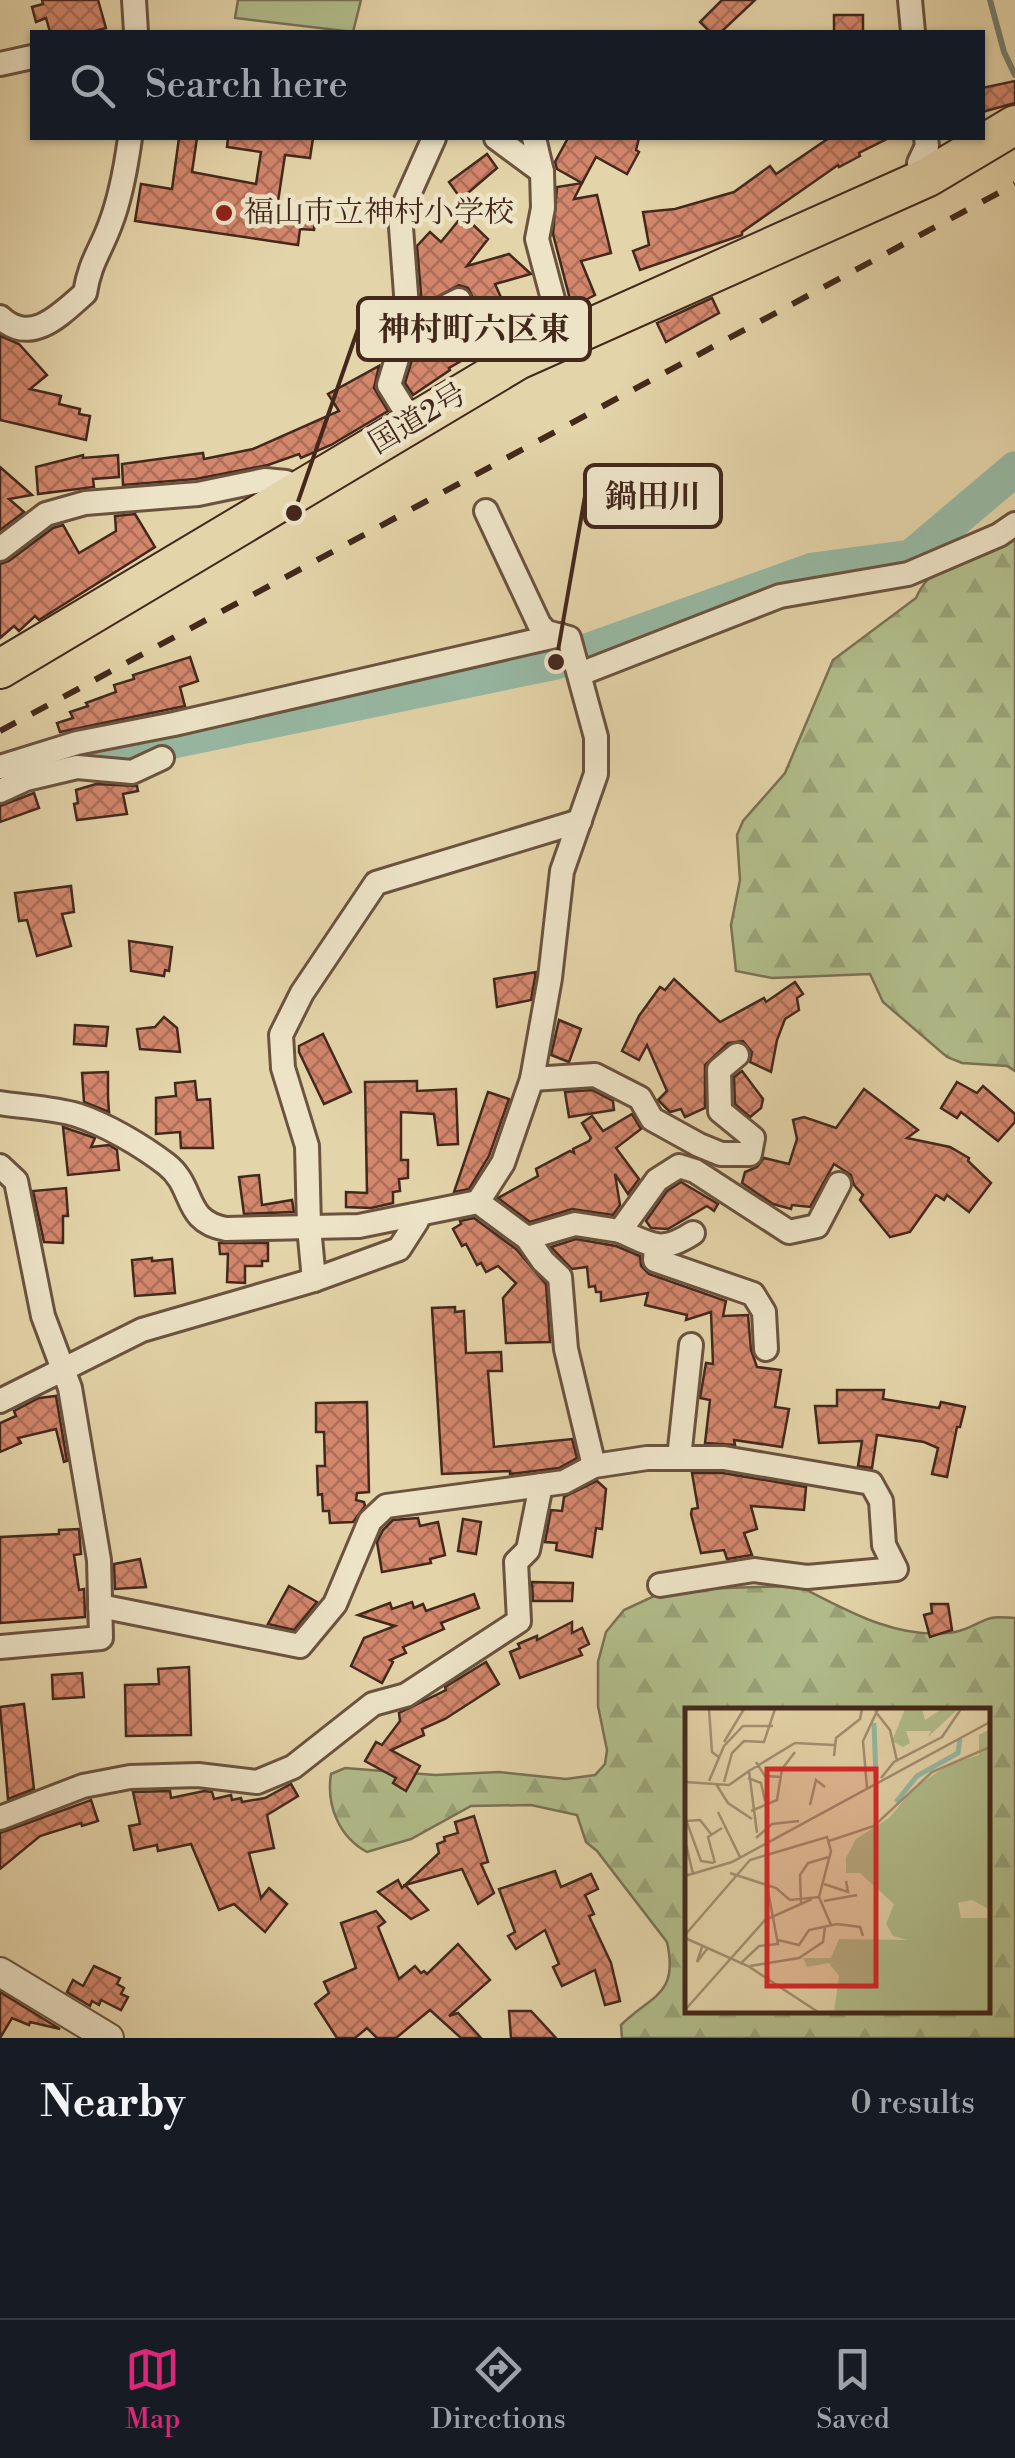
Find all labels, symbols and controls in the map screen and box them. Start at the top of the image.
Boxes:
search box [30,30,985,140]
icon: search [65,58,120,113]
text: Search here [145,62,348,109]
place label: 福山市立神村小学校 [244,194,514,232]
marker: 福山市立神村小学校 [213,202,235,224]
callout: 神村町六区東 [358,298,590,360]
text: 神村町六区東 [378,310,570,350]
street label: 国道2号 [362,375,474,463]
callout: 鍋田川 [585,465,721,527]
text: 鍋田川 [605,477,701,517]
inset map [685,1708,990,2013]
text: Nearby [40,2077,185,2130]
text: 0 results [850,2083,975,2123]
tab: Map [125,2342,180,2437]
tab: Directions [431,2342,566,2437]
tab: Saved [816,2342,890,2437]

